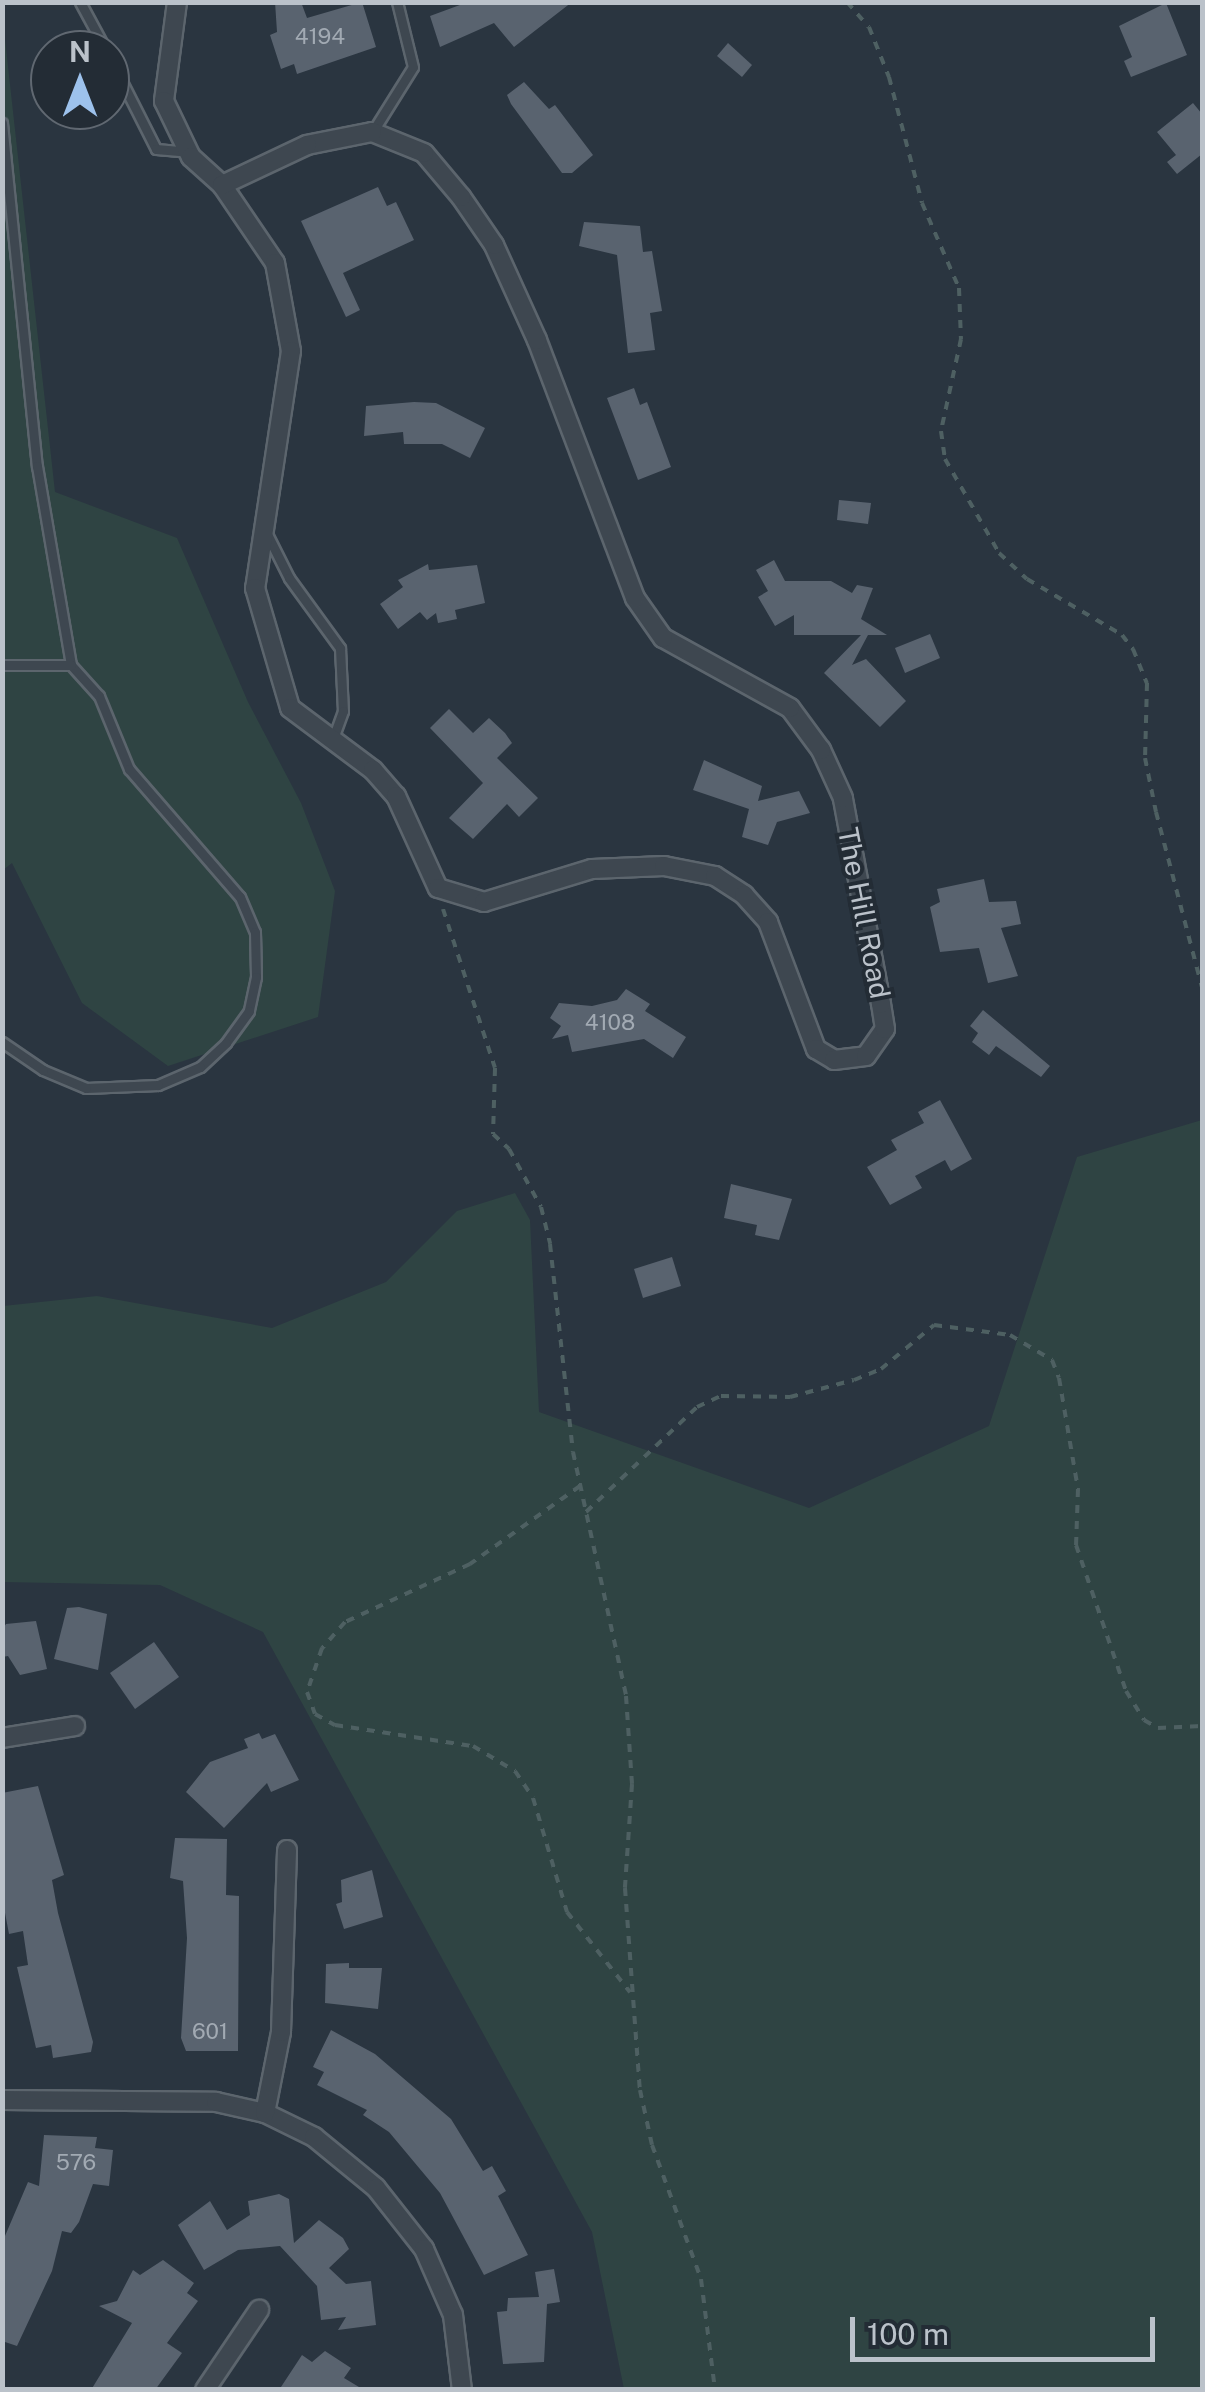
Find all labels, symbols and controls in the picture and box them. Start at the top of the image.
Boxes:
house number: 4194 [295,24,345,50]
north arrow [30,30,130,130]
text: N [69,35,91,68]
street label: The Hill Road [831,825,897,1001]
house number: 4108 [585,1010,635,1036]
house number: 601 [192,2019,228,2045]
house number: 576 [56,2150,96,2176]
scale bar [855,2297,1160,2359]
text: 100 m [867,2316,949,2352]

